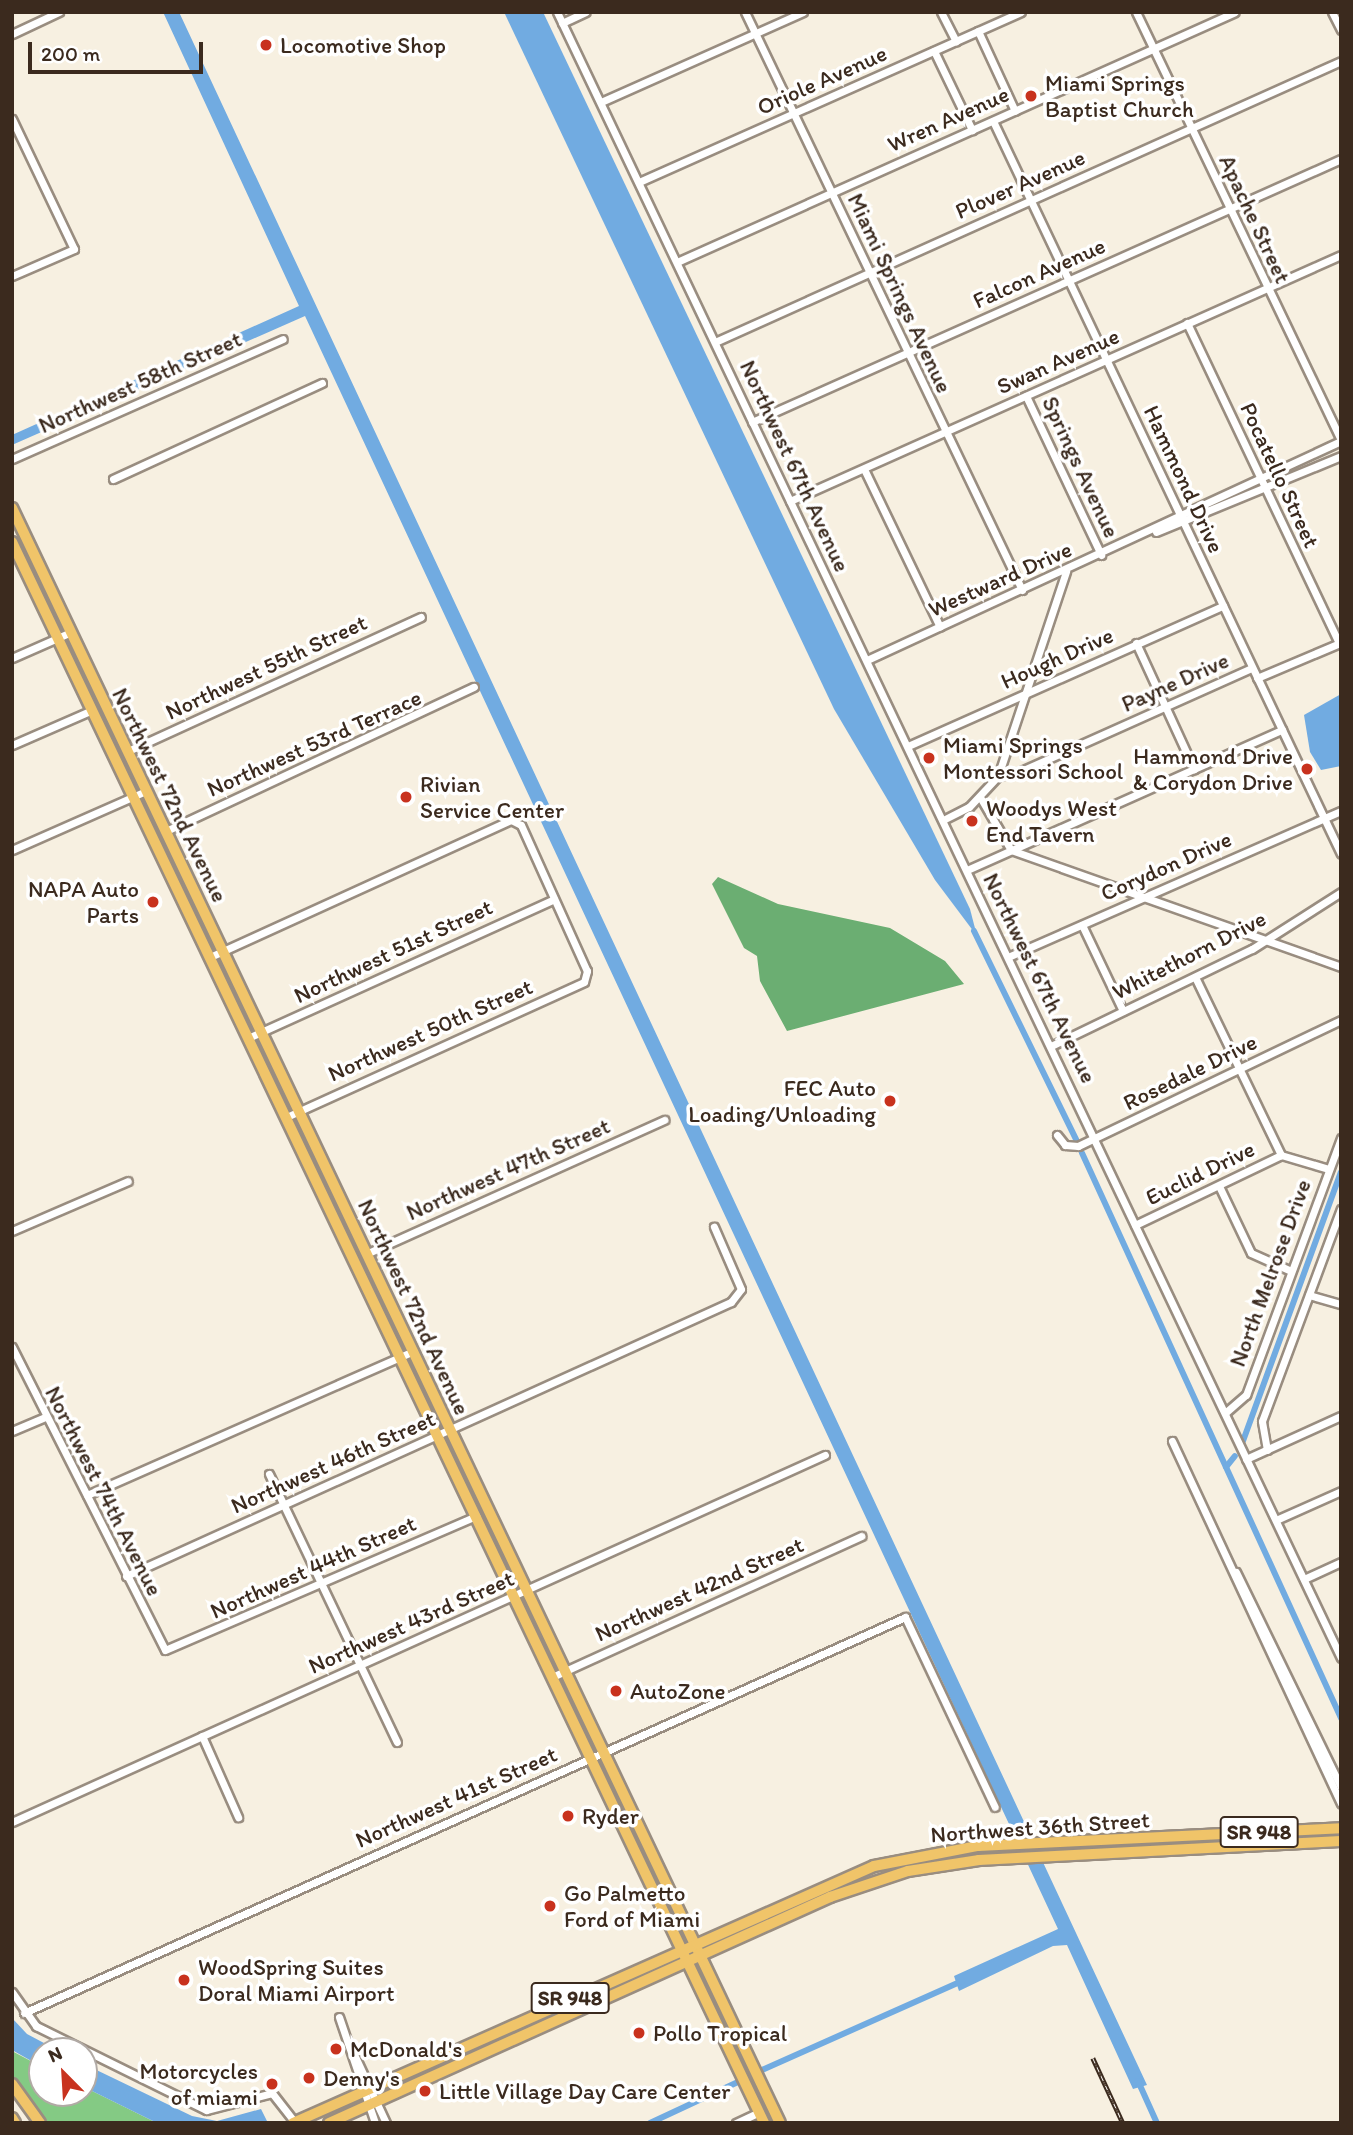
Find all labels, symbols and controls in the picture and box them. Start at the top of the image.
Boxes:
scale bar [32,28,206,72]
place label: Locomotive Shop [280,31,446,59]
marker: Locomotive Shop [258,37,274,53]
street label: Oriole Avenue [753,39,891,121]
text: 200 m [41,41,100,66]
place label: Miami Springs Baptist Church [1045,69,1194,123]
street label: Wren Avenue [883,80,1013,158]
marker: Miami Springs Baptist Church [1023,88,1039,104]
street label: Plover Avenue [951,143,1089,225]
street label: Apache Street [1213,150,1297,288]
street label: Miami Springs Avenue [842,189,958,397]
street label: Falcon Avenue [969,232,1109,314]
street label: Swan Avenue [993,322,1123,400]
street label: Northwest 58th Street [34,325,246,439]
street label: Northwest 67th Avenue [734,356,856,576]
street label: Springs Avenue [1036,392,1126,542]
street label: Pocatello Street [1234,398,1326,552]
street label: Hammond Drive [1138,401,1230,557]
street label: Westward Drive [924,535,1076,623]
street label: Northwest 55th Street [161,608,371,726]
street label: Hough Drive [996,621,1118,695]
street label: Payne Drive [1117,646,1233,718]
street label: Northwest 53rd Terrace [203,683,425,803]
street label: Northwest 72nd Avenue [106,684,234,906]
place label: Miami Springs Montessori School [943,731,1123,785]
place label: Hammond Drive & Corydon Drive [1132,742,1293,796]
marker: Miami Springs Montessori School [921,750,937,766]
marker: Hammond Drive & Corydon Drive [1299,761,1315,777]
place label: Rivian Service Center [420,770,564,824]
marker: Rivian Service Center [398,789,414,805]
place label: Woodys West End Tavern [986,794,1116,848]
marker: Woodys West End Tavern [964,813,980,829]
street label: Corydon Drive [1096,825,1236,907]
street label: Northwest 67th Avenue [977,869,1103,1087]
place label: NAPA Auto Parts [28,875,139,929]
street label: Northwest 51st Street [290,893,496,1009]
marker: NAPA Auto Parts [145,894,161,910]
street label: Whitethorn Drive [1108,904,1270,1006]
street label: Northwest 50th Street [324,973,536,1087]
street label: Rosedale Drive [1119,1028,1261,1116]
place label: FEC Auto Loading/Unloading [688,1074,876,1128]
marker: FEC Auto Loading/Unloading [882,1093,898,1109]
street label: Northwest 47th Street [402,1112,614,1226]
street label: Euclid Drive [1141,1135,1259,1211]
street label: North Melrose Drive [1223,1176,1317,1370]
street label: Northwest 72nd Avenue [352,1195,476,1419]
street label: Northwest 74th Avenue [39,1382,169,1600]
street label: Northwest 46th Street [227,1405,439,1519]
street label: Northwest 44th Street [206,1509,420,1625]
street label: Northwest 42nd Street [591,1531,807,1647]
street label: Northwest 43rd Street [304,1564,518,1680]
place label: AutoZone [630,1677,726,1705]
marker: AutoZone [608,1683,624,1699]
street label: Northwest 41st Street [351,1740,561,1854]
place label: Ryder [582,1802,639,1830]
street label: Northwest 36th Street [930,1806,1150,1848]
marker: Ryder [560,1808,576,1824]
road number: SR 948 [1219,1814,1299,1850]
place label: Go Palmetto Ford of Miami [564,1879,699,1933]
marker: Go Palmetto Ford of Miami [542,1898,558,1914]
place label: WoodSpring Suites Doral Miami Airport [198,1953,393,2007]
marker: WoodSpring Suites Doral Miami Airport [176,1972,192,1988]
road number: SR 948 [530,1980,610,2016]
place label: Pollo Tropical [653,2019,786,2047]
marker: Pollo Tropical [631,2025,647,2041]
place label: McDonald's [350,2035,463,2063]
north arrow [28,2037,98,2107]
text: N [45,2041,66,2067]
marker: McDonald's [328,2041,344,2057]
place label: Motorcycles of miami [139,2057,258,2111]
place label: Denny's [323,2064,400,2092]
marker: Denny's [301,2070,317,2086]
marker: Motorcycles of miami [264,2076,280,2092]
place label: Little Village Day Care Center [439,2077,730,2105]
marker: Little Village Day Care Center [417,2083,433,2099]

